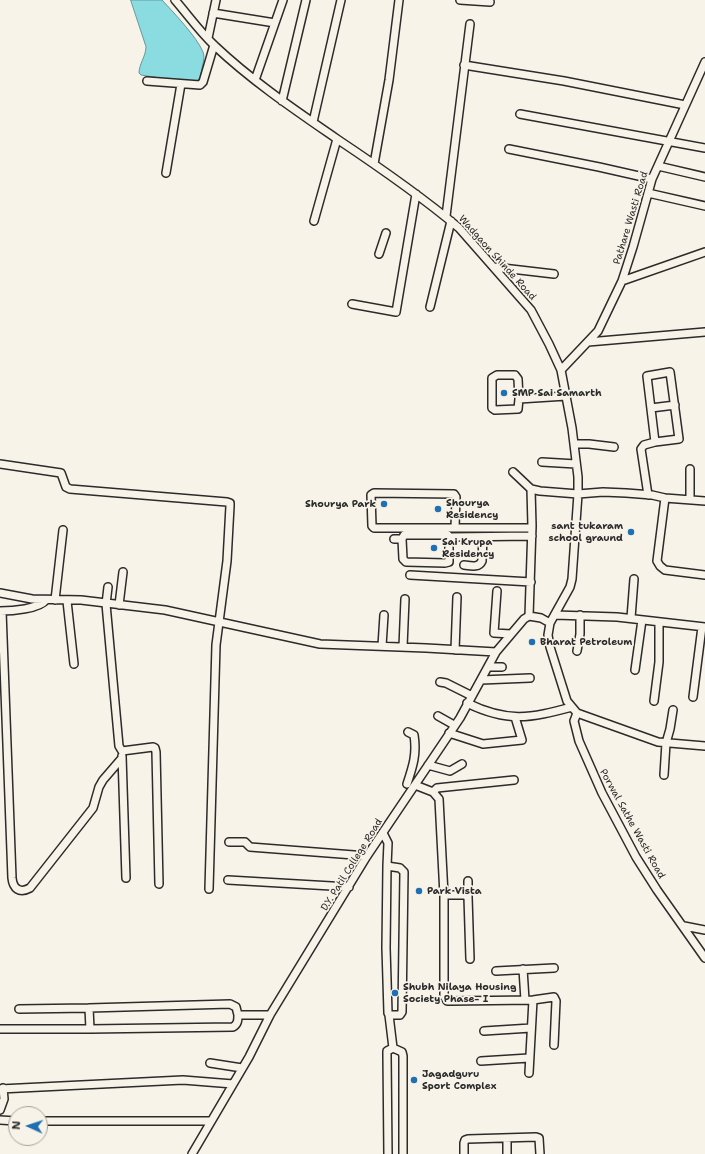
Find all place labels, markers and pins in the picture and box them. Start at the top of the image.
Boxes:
place label: SMP Sai Samarth [512,387,602,399]
marker: SMP Sai Samarth [499,388,509,398]
place label: Shourya Residency [446,497,498,520]
place label: Shourya Park [305,498,376,510]
marker: Shourya Park [379,499,389,509]
marker: Shourya Residency [433,504,443,514]
place label: sant tukaram school graund [549,520,623,544]
marker: sant tukaram school graund [626,527,636,537]
place label: Sai Krupa Residency [442,536,494,560]
marker: Sai Krupa Residency [429,543,439,553]
place label: Bharat Petroleum [540,636,632,648]
marker: Bharat Petroleum [527,637,537,647]
place label: Park Vista [427,885,482,897]
marker: Park Vista [414,886,424,896]
place label: Shubh Nilaya Housing Society Phase- I [403,981,516,1004]
marker: Shubh Nilaya Housing Society Phase- I [390,988,400,998]
place label: Jagadguru Sport Complex [422,1068,496,1092]
marker: Jagadguru Sport Complex [409,1075,419,1085]

